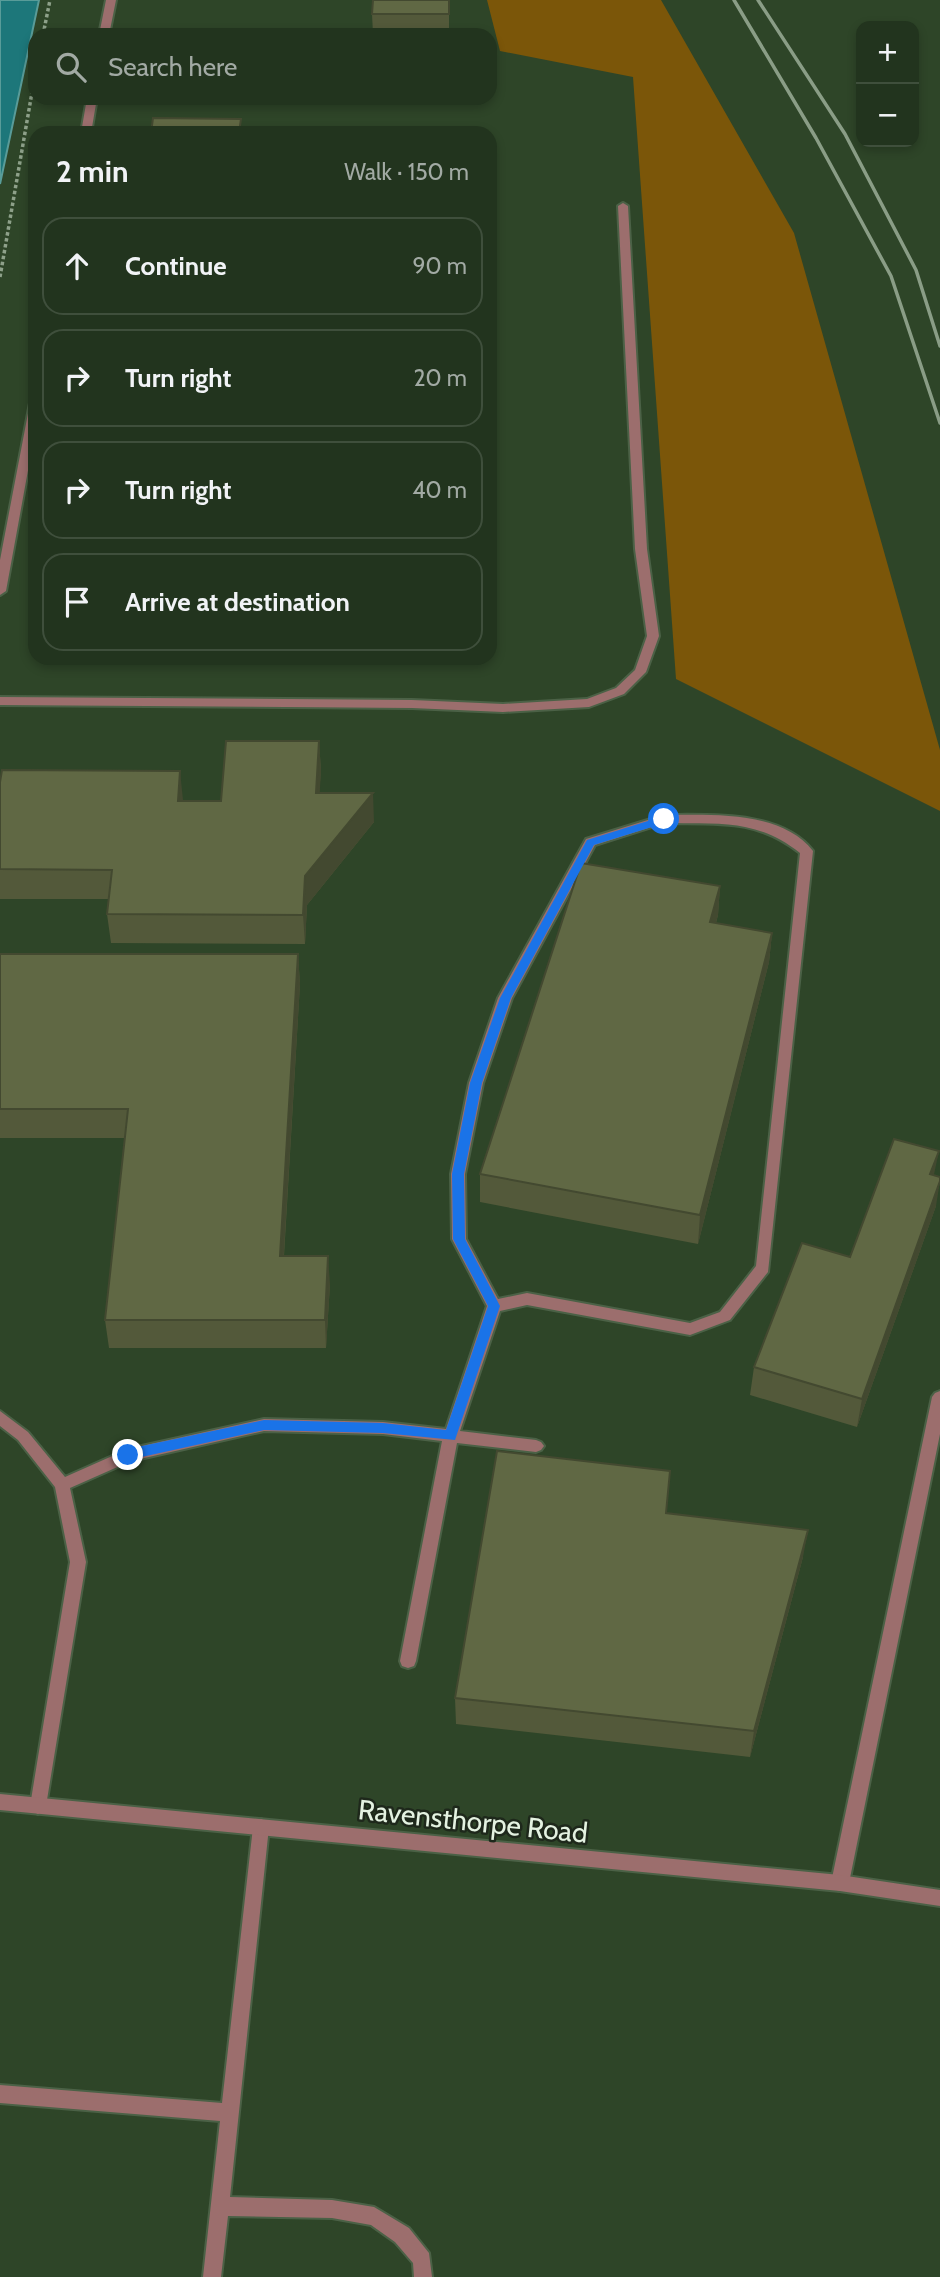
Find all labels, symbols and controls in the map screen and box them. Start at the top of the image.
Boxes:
map controls [856,21,919,147]
button: + [856,21,919,84]
search box [28,28,497,105]
icon: search [52,48,90,86]
text: Search here [108,51,237,83]
button: − [856,84,919,147]
text: 2 min [56,153,128,190]
text: Walk · 150 m [344,158,469,186]
icon: ahead [58,247,96,285]
text: Continue [125,250,227,282]
text: 90 m [413,252,467,280]
icon: right [58,359,96,397]
text: Turn right [125,362,231,394]
text: 20 m [414,364,467,392]
icon: right [58,471,96,509]
text: Turn right [125,474,231,506]
text: 40 m [412,476,467,504]
icon: arrive [58,583,96,621]
text: Arrive at destination [125,586,350,618]
route start [648,803,679,834]
route end [112,1439,143,1470]
street label: Ravensthorpe Road [357,1792,589,1850]

